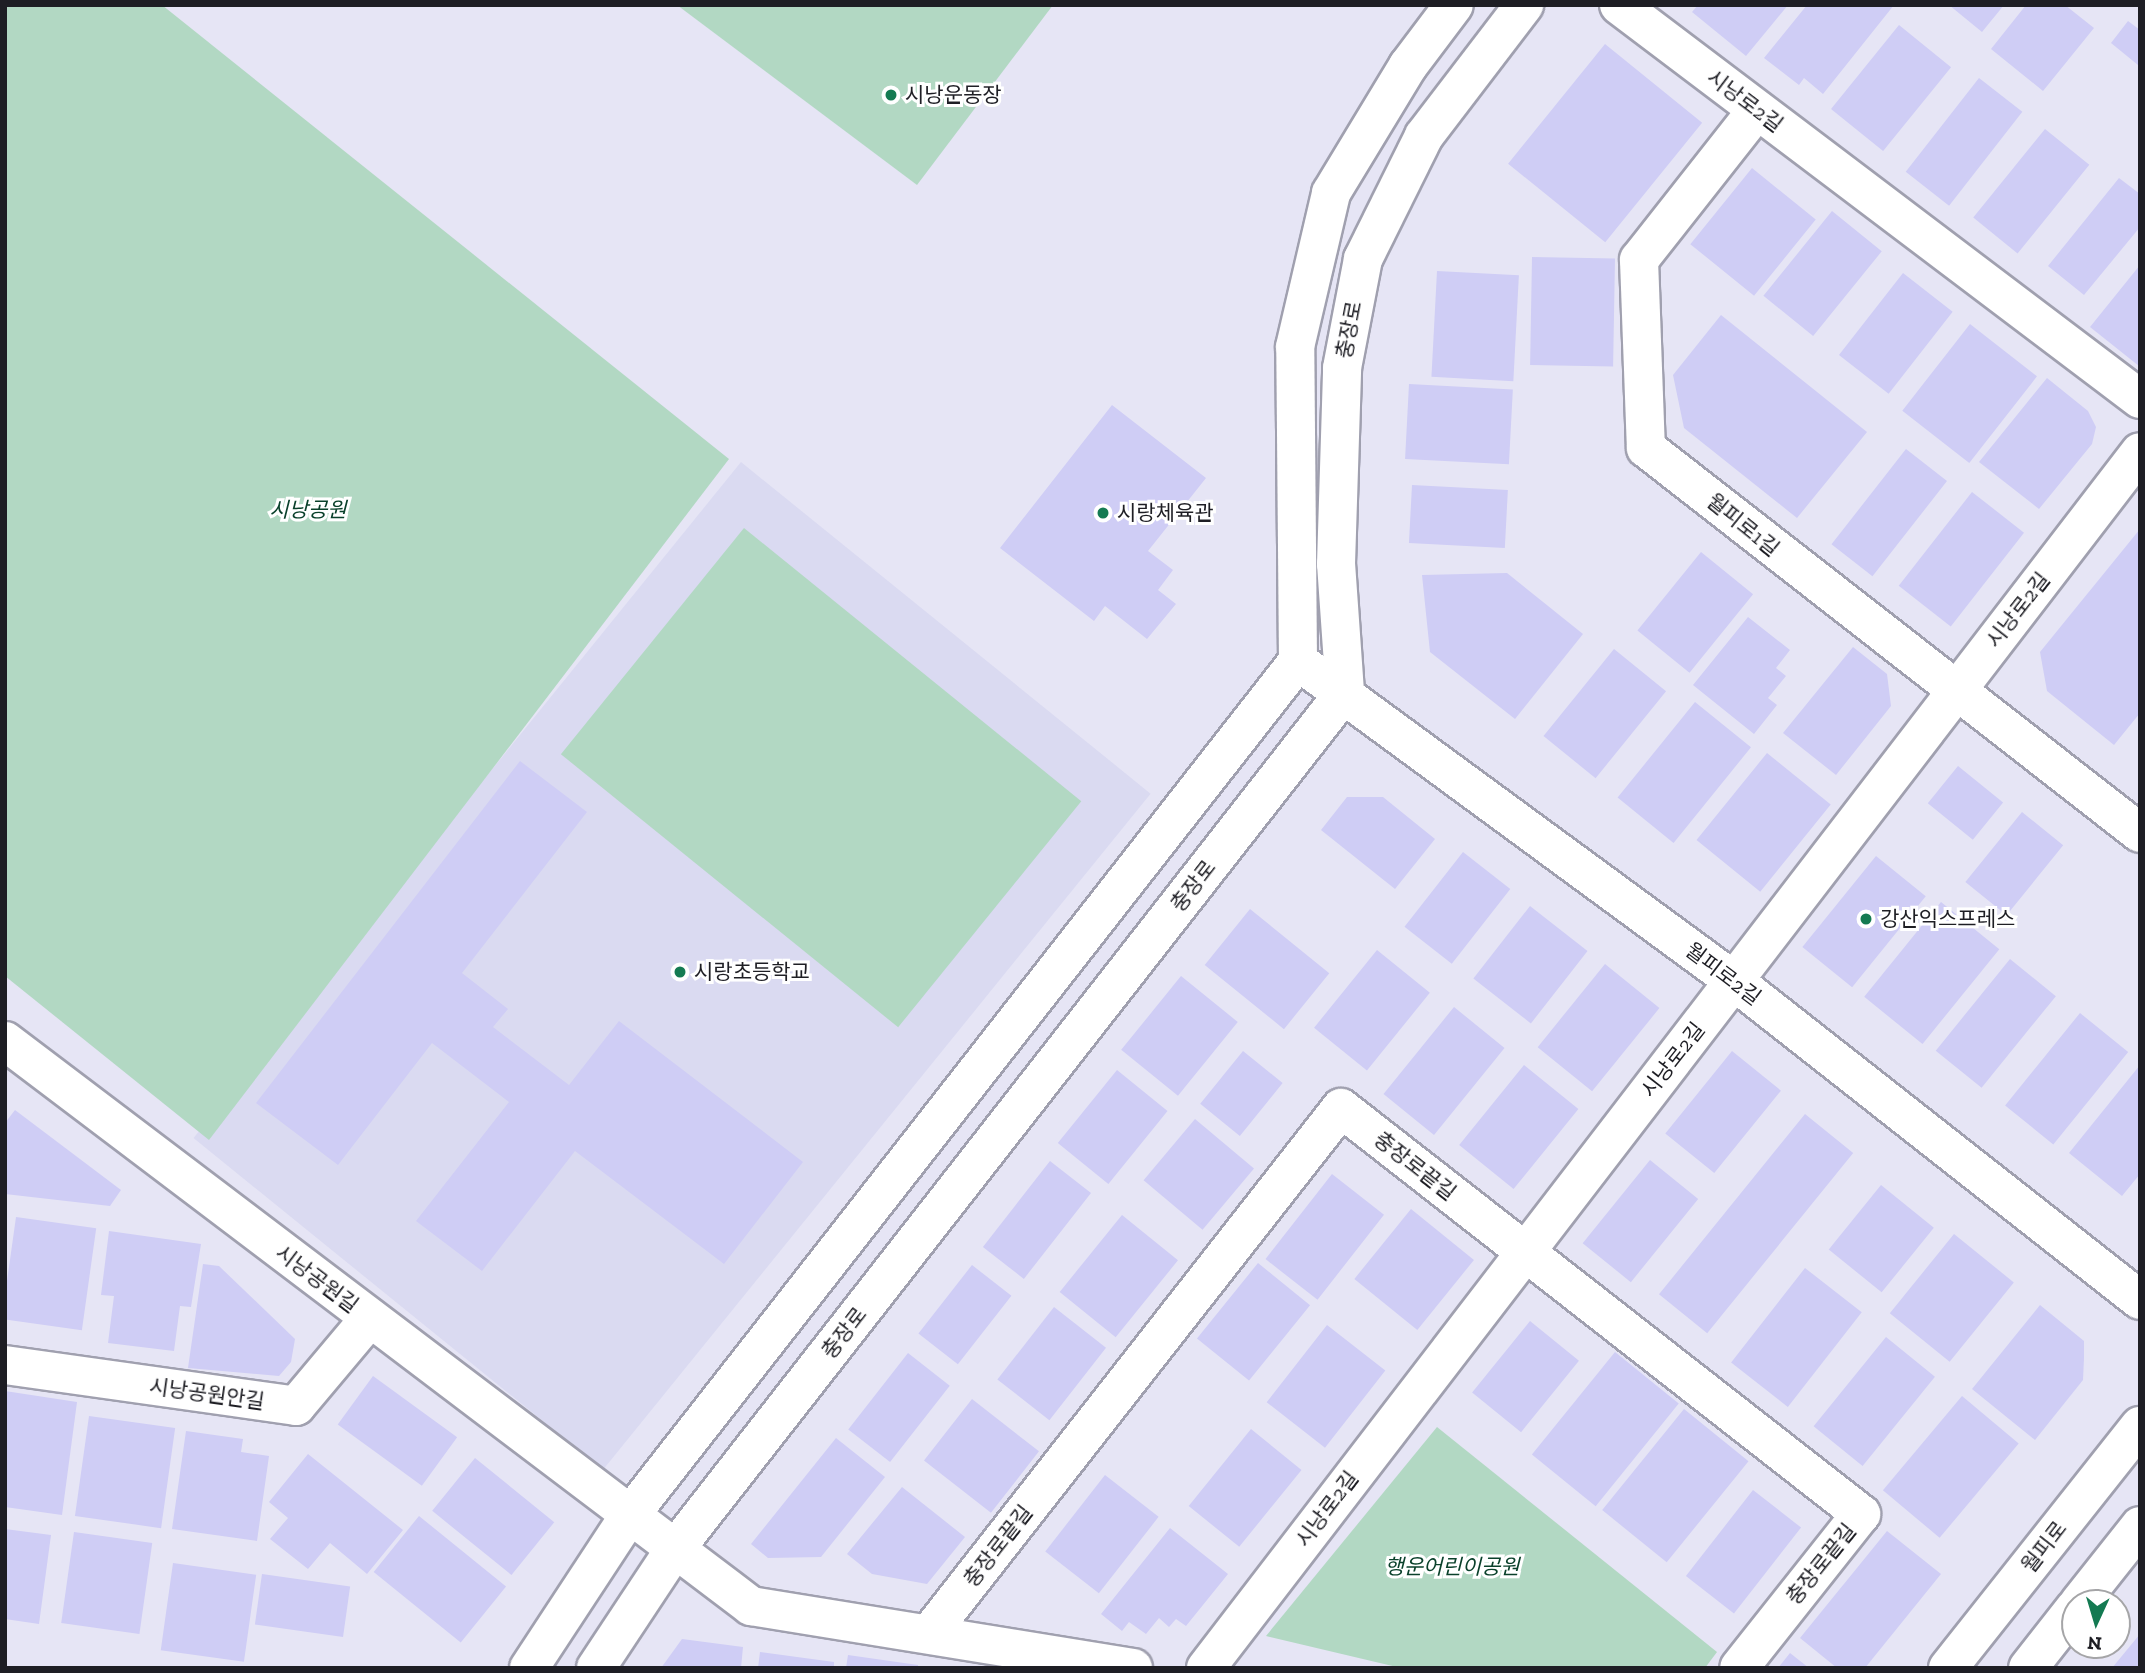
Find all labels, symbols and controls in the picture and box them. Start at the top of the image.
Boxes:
street label: 시낭로2길 [1702,64,1788,138]
place label: 시낭운동장 [905,82,1002,108]
marker: 시낭운동장 [883,87,899,103]
street label: 충장로 [1331,299,1367,361]
street label: 월피로1길 [1702,488,1784,562]
park label: 시낭공원 [269,497,347,523]
place label: 시랑체육관 [1117,500,1214,526]
marker: 시랑체육관 [1095,505,1111,521]
street label: 시낭로2길 [1981,568,2055,652]
street label: 충장로 [1165,855,1221,917]
place label: 강산익스프레스 [1880,906,2015,932]
marker: 강산익스프레스 [1858,911,1874,927]
street label: 월피로2길 [1680,937,1766,1011]
place label: 시랑초등학교 [694,959,810,985]
marker: 시랑초등학교 [672,964,688,980]
street label: 시낭로2길 [1636,1018,1710,1102]
street label: 충장로끝길 [1369,1126,1461,1206]
street label: 시낭공원길 [271,1240,363,1318]
street label: 충장로 [816,1302,872,1364]
street label: 시낭공원안길 [148,1373,266,1415]
street label: 시낭로2길 [1290,1466,1364,1552]
street label: 충장로끝길 [958,1500,1038,1592]
street label: 월피로 [2016,1516,2072,1578]
street label: 충장로끝길 [1781,1519,1861,1609]
park label: 행운어린이공원 [1384,1554,1520,1580]
north arrow [2061,1589,2131,1659]
text: N [2087,1631,2103,1655]

